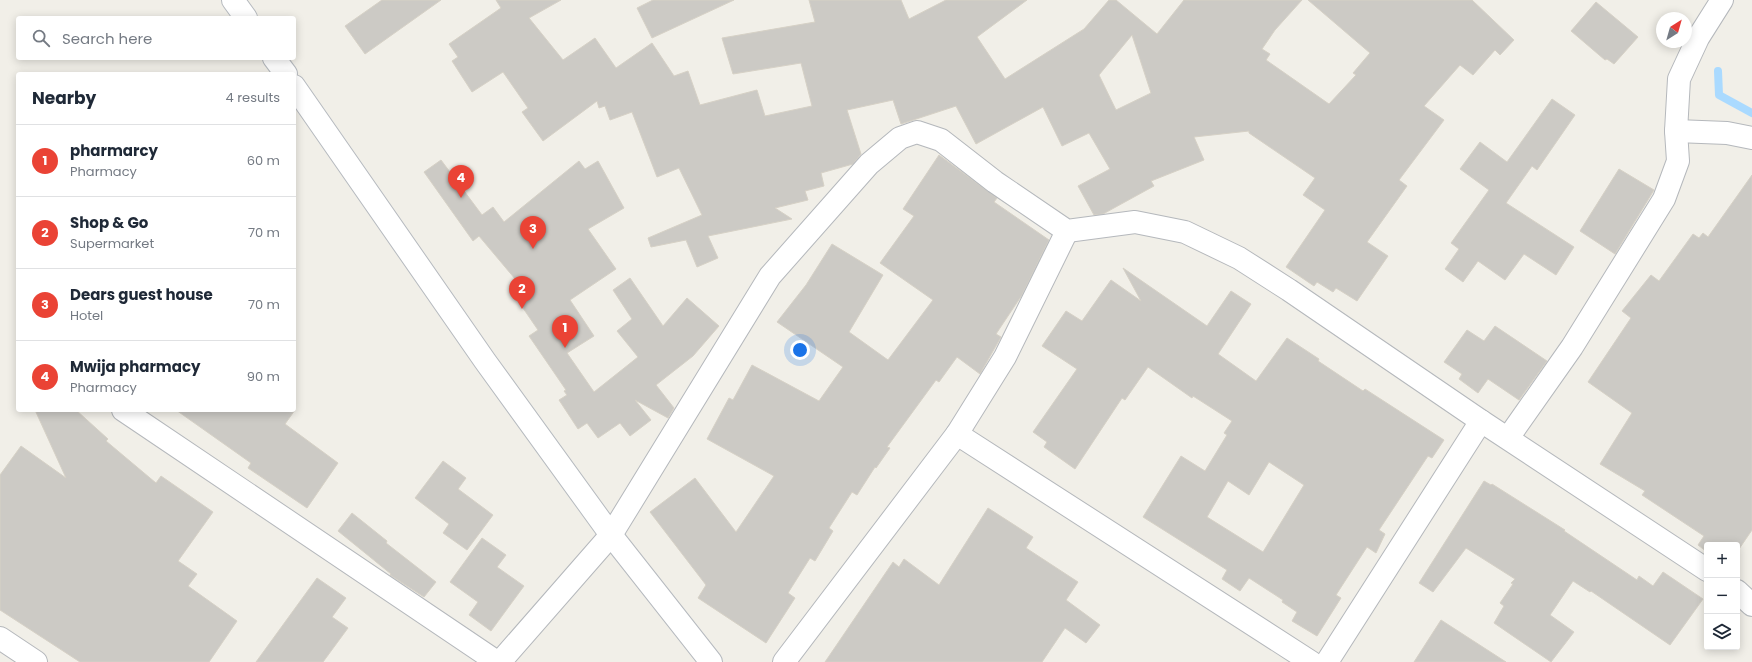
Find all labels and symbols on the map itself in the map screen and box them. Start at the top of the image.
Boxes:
north arrow [1656,12,1692,48]
pin: 4 [448,165,474,198]
pin: 3 [520,216,546,249]
pin: 2 [509,276,535,309]
pin: 1 [552,315,578,348]
your location [790,340,810,360]

